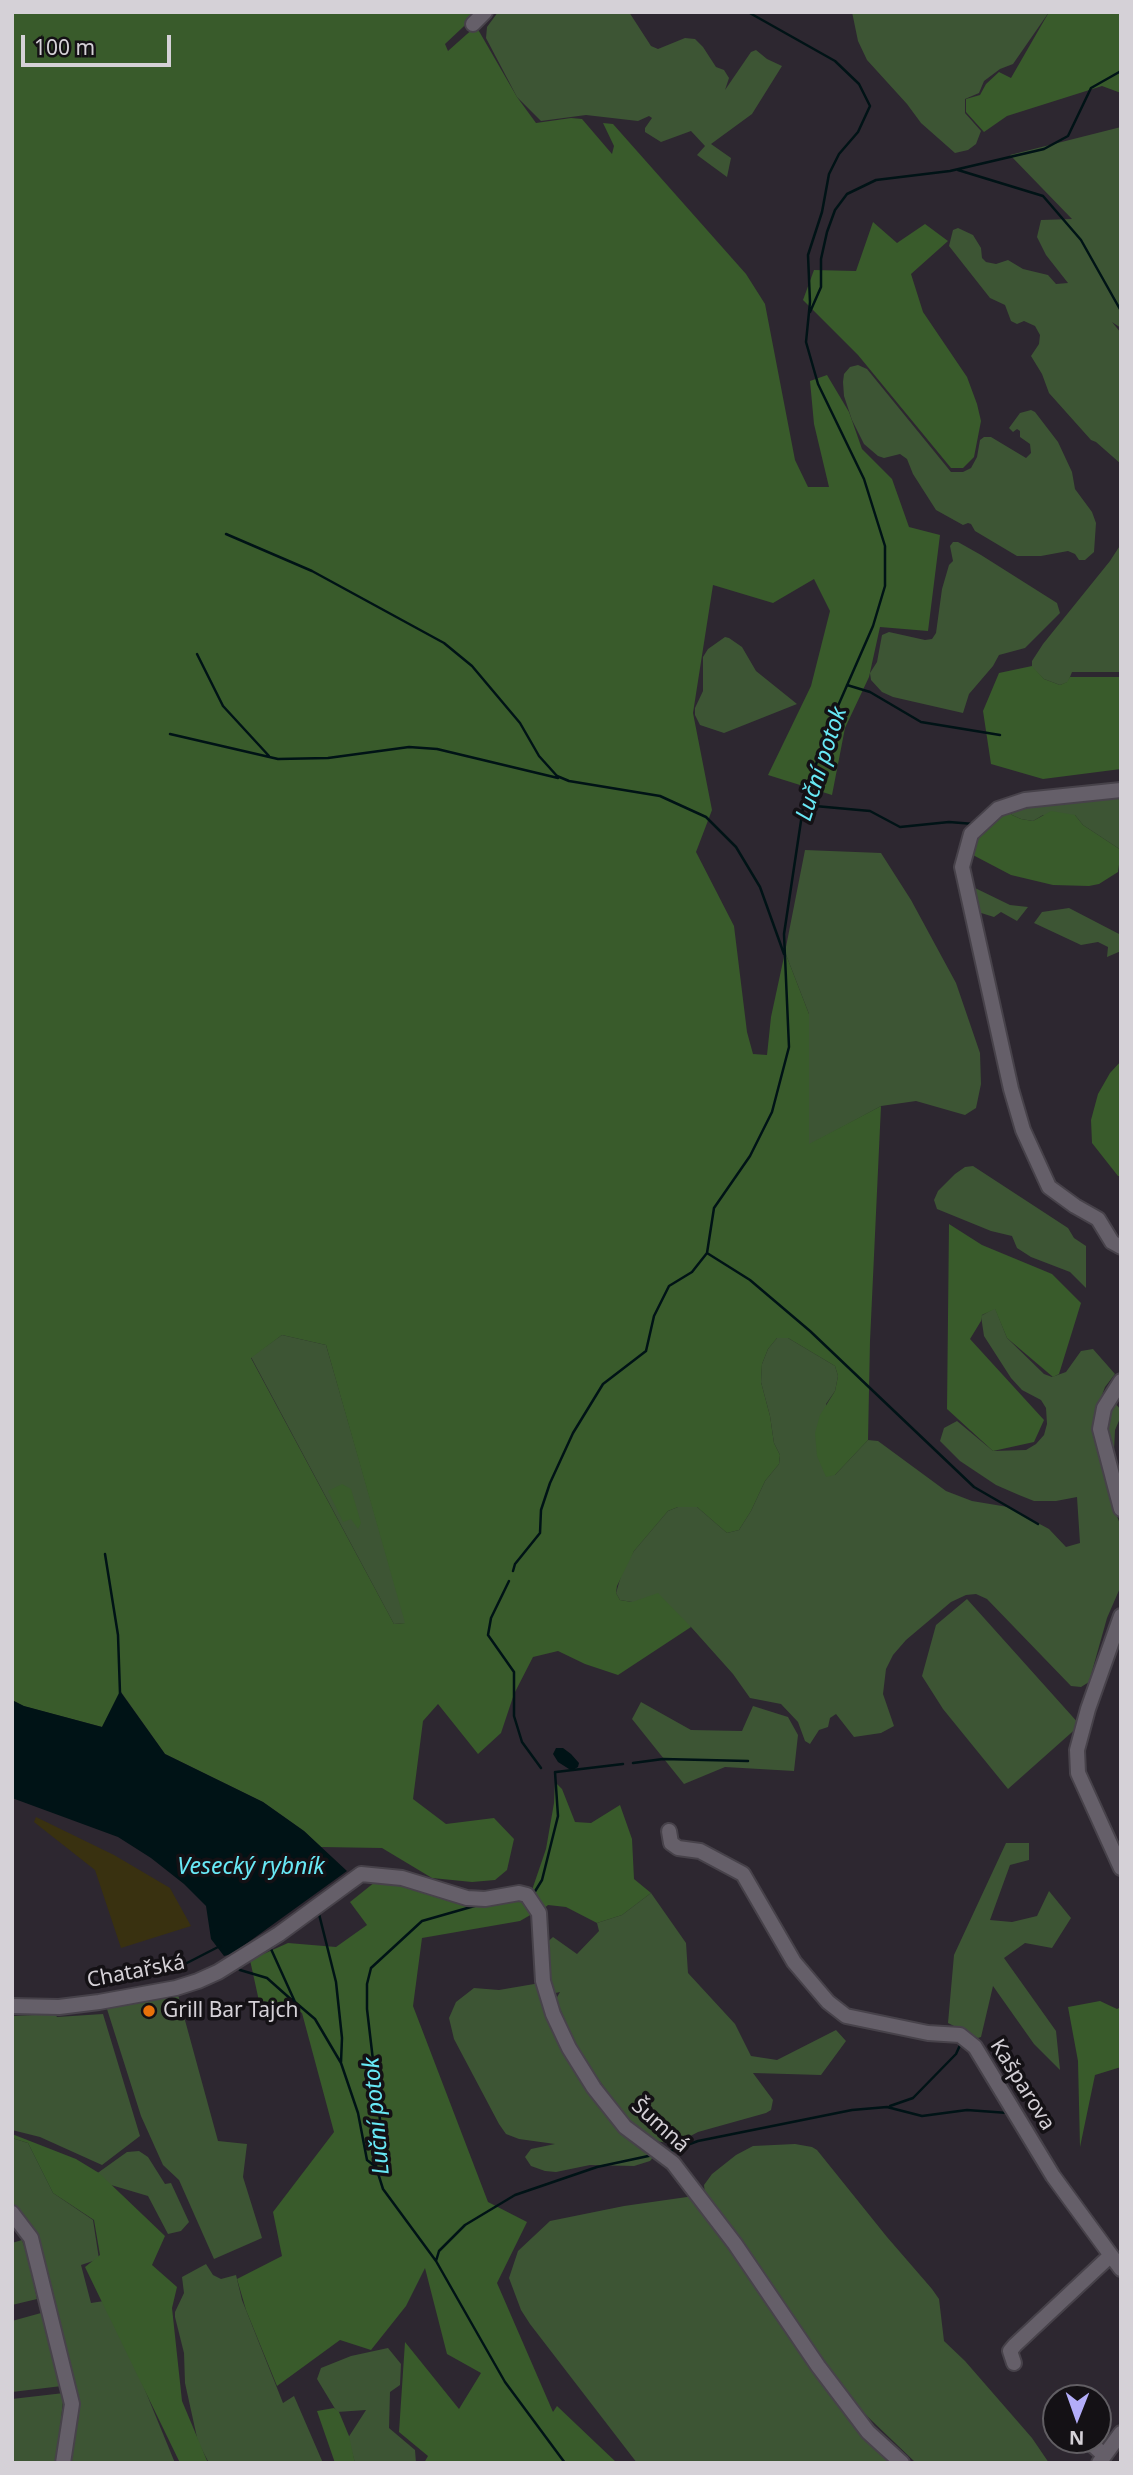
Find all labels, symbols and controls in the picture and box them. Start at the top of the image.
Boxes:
scale bar [24,21,175,65]
text: 100 m [34,33,95,61]
water label: Luční potok [791,704,853,824]
water label: Vesecký rybník [177,1853,325,1881]
street label: Chatařská [85,1950,187,1994]
place label: Grill Bar Tajch [163,1998,298,2024]
marker: Grill Bar Tajch [141,2003,157,2019]
street label: Kašparova [984,2035,1060,2135]
water label: Luční potok [358,2056,396,2176]
street label: Šumná [626,2094,694,2158]
north arrow [1042,2384,1112,2454]
text: N [1069,2425,1085,2451]

